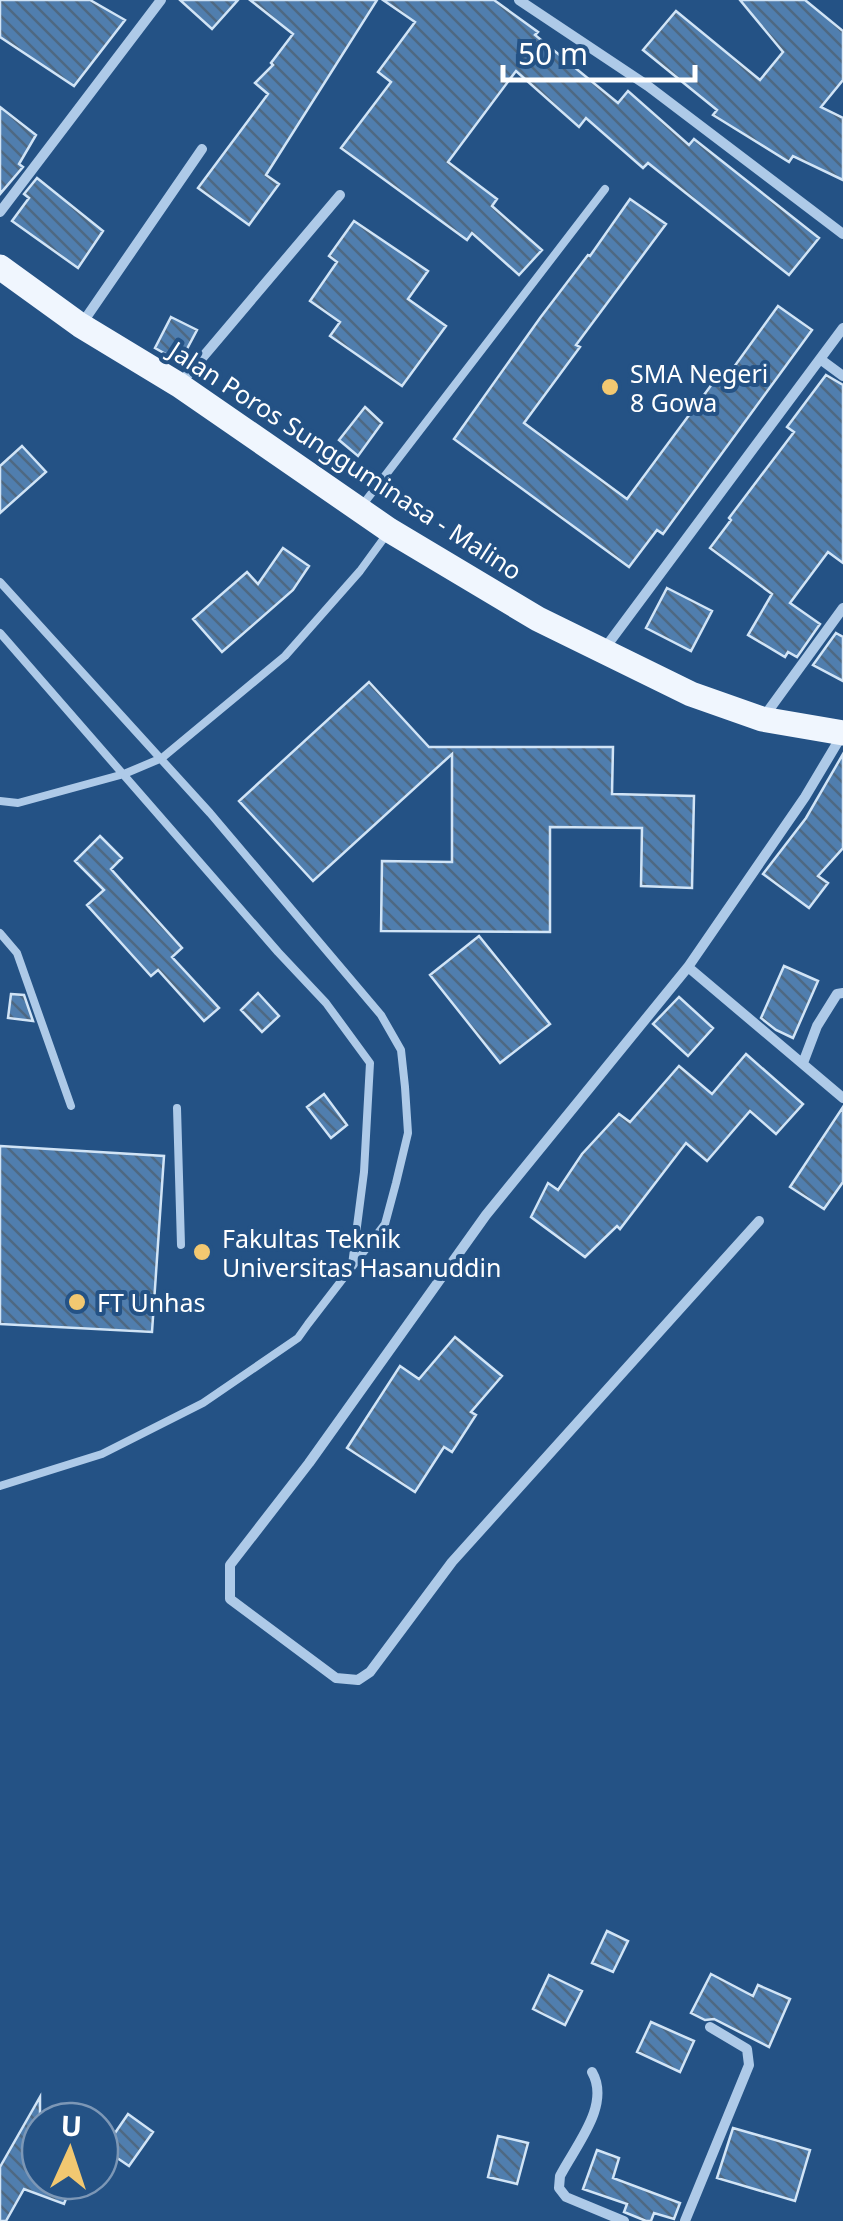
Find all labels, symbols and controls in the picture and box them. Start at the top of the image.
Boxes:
scale bar [503,20,696,82]
text: 50 m [518,33,588,74]
street label: Jalan Poros Sungguminasa - Malino [161,332,529,587]
place label: SMA Negeri 8 Gowa [630,356,768,419]
marker: SMA Negeri 8 Gowa [599,376,621,398]
place label: Fakultas Teknik Universitas Hasanuddin [222,1221,501,1284]
marker: Fakultas Teknik Universitas Hasanuddin [191,1241,213,1263]
place label: FT Unhas [97,1285,206,1319]
marker: FT Unhas [66,1291,88,1313]
north arrow [20,2101,120,2201]
text: U [60,2106,83,2145]

